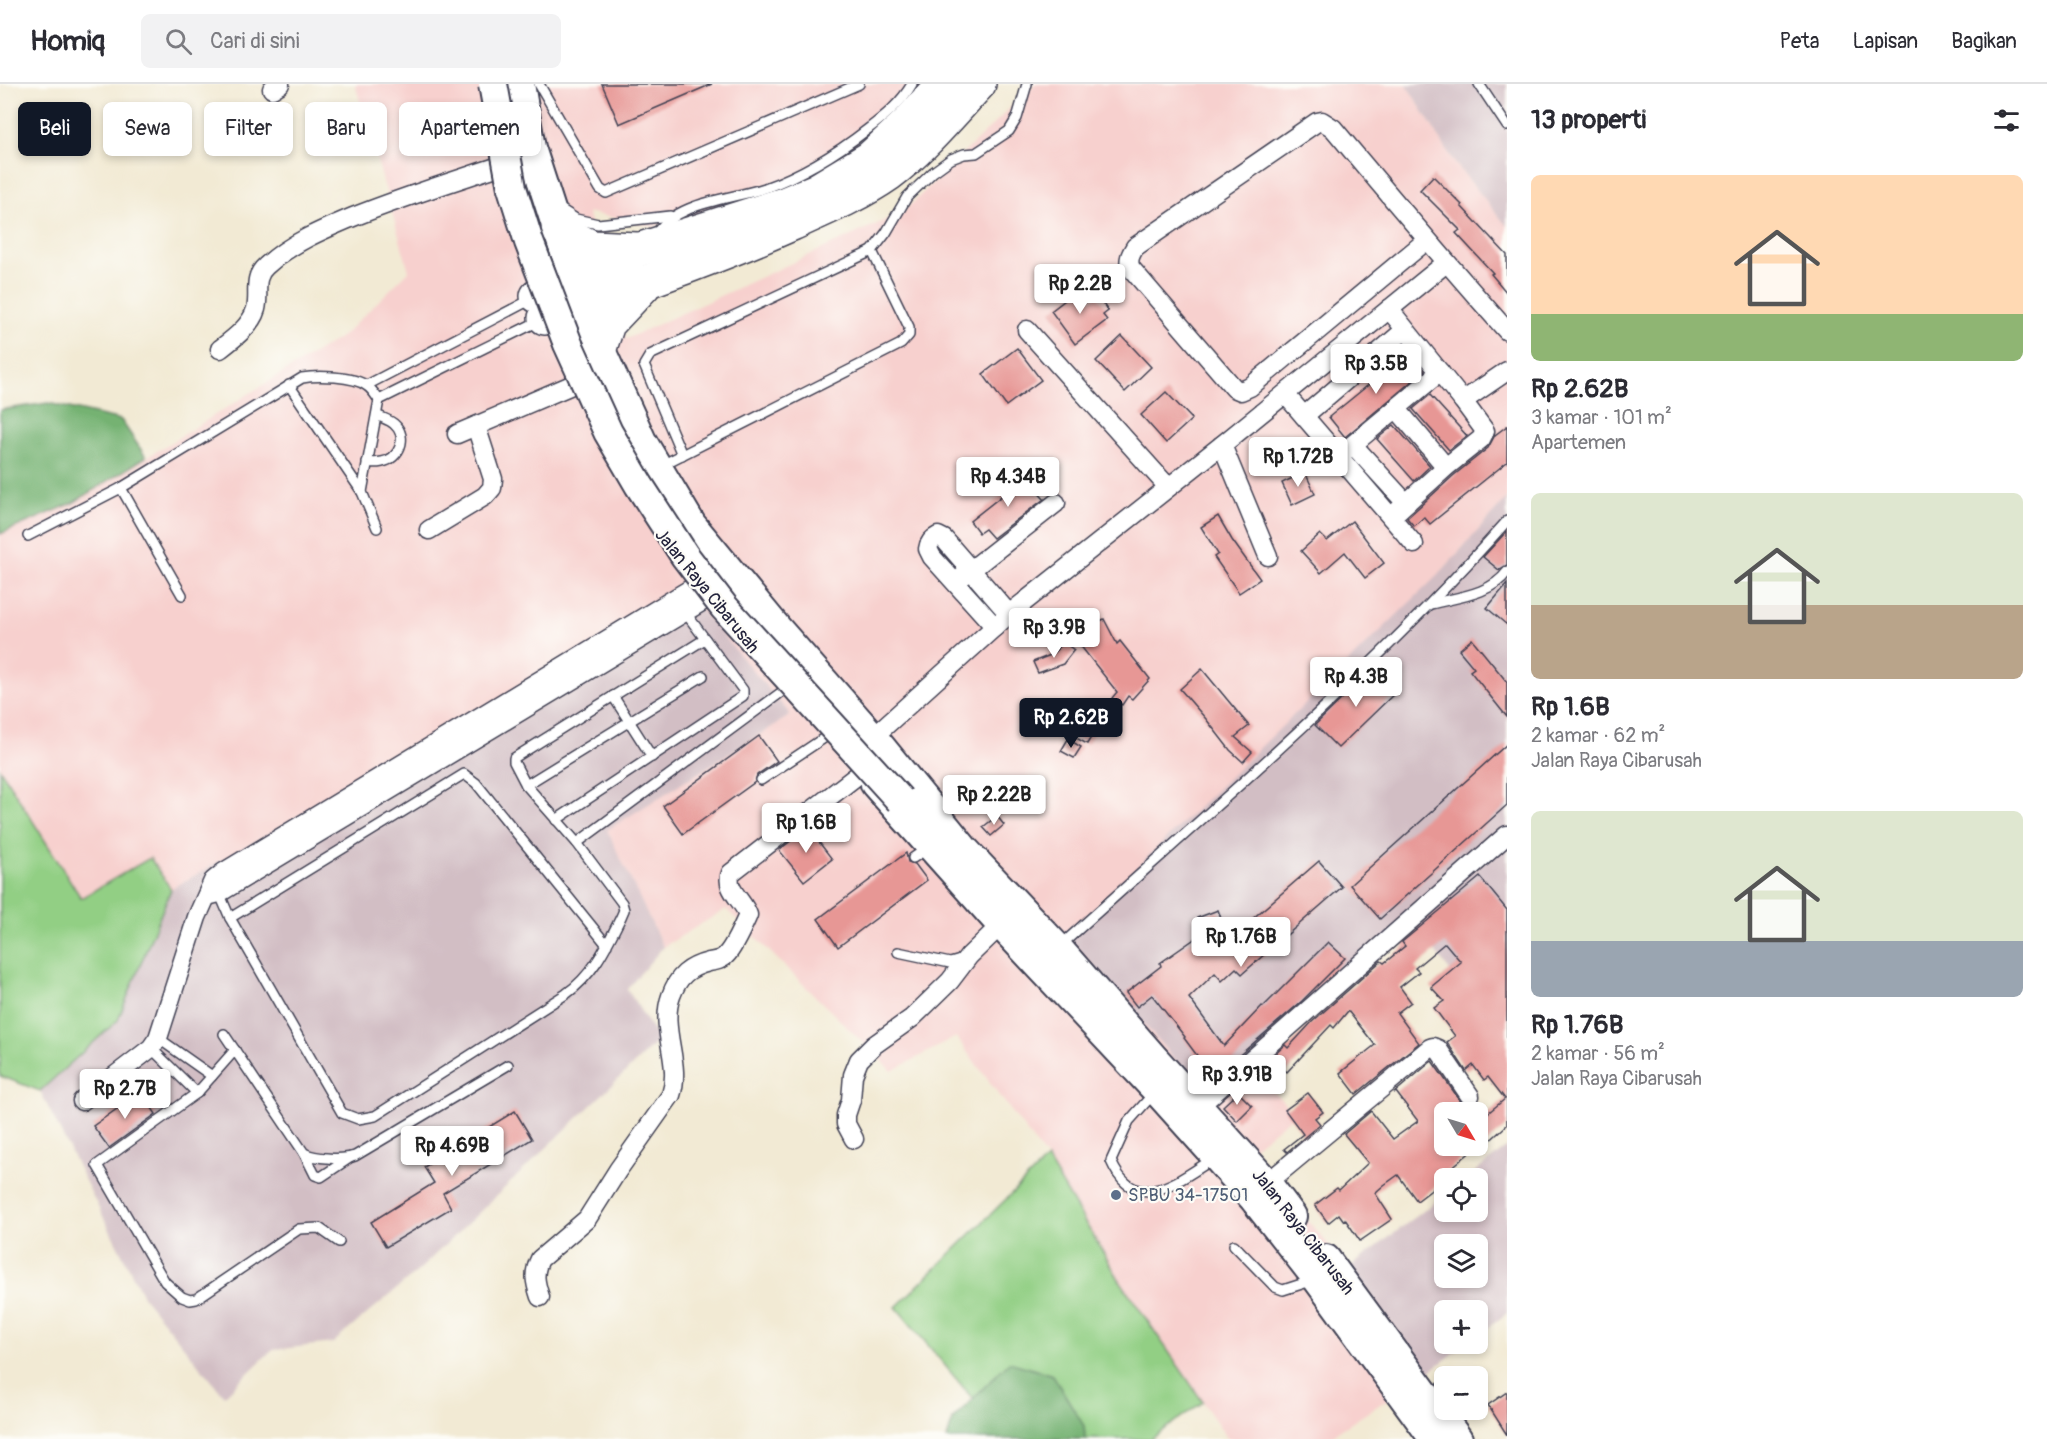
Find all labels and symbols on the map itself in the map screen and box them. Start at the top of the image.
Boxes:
pin: Rp 2.2B [1025,264,1135,315]
pin: Rp 3.5B [1321,344,1431,395]
pin: Rp 1.72B [1236,437,1360,488]
pin: Rp 4.34B [946,457,1070,508]
street label: Jalan Raya Cibarusah [650,524,764,658]
pin: Rp 3.9B [999,608,1109,659]
pin: Rp 4.3B [1301,657,1411,708]
pin: Rp 2.62B [1009,698,1133,749]
pin: Rp 2.22B [932,775,1056,826]
pin: Rp 1.6B [751,803,861,854]
pin: Rp 1.76B [1179,917,1303,968]
pin: Rp 3.91B [1175,1055,1299,1106]
pin: Rp 2.7B [70,1069,180,1120]
north arrow [1434,1102,1488,1156]
pin: Rp 4.69B [390,1126,514,1177]
street label: Jalan Raya Cibarusah [1247,1164,1359,1300]
place label: SPBU 34-17501 [1128,1184,1248,1207]
marker: SPBU 34-17501 [1109,1188,1123,1202]

